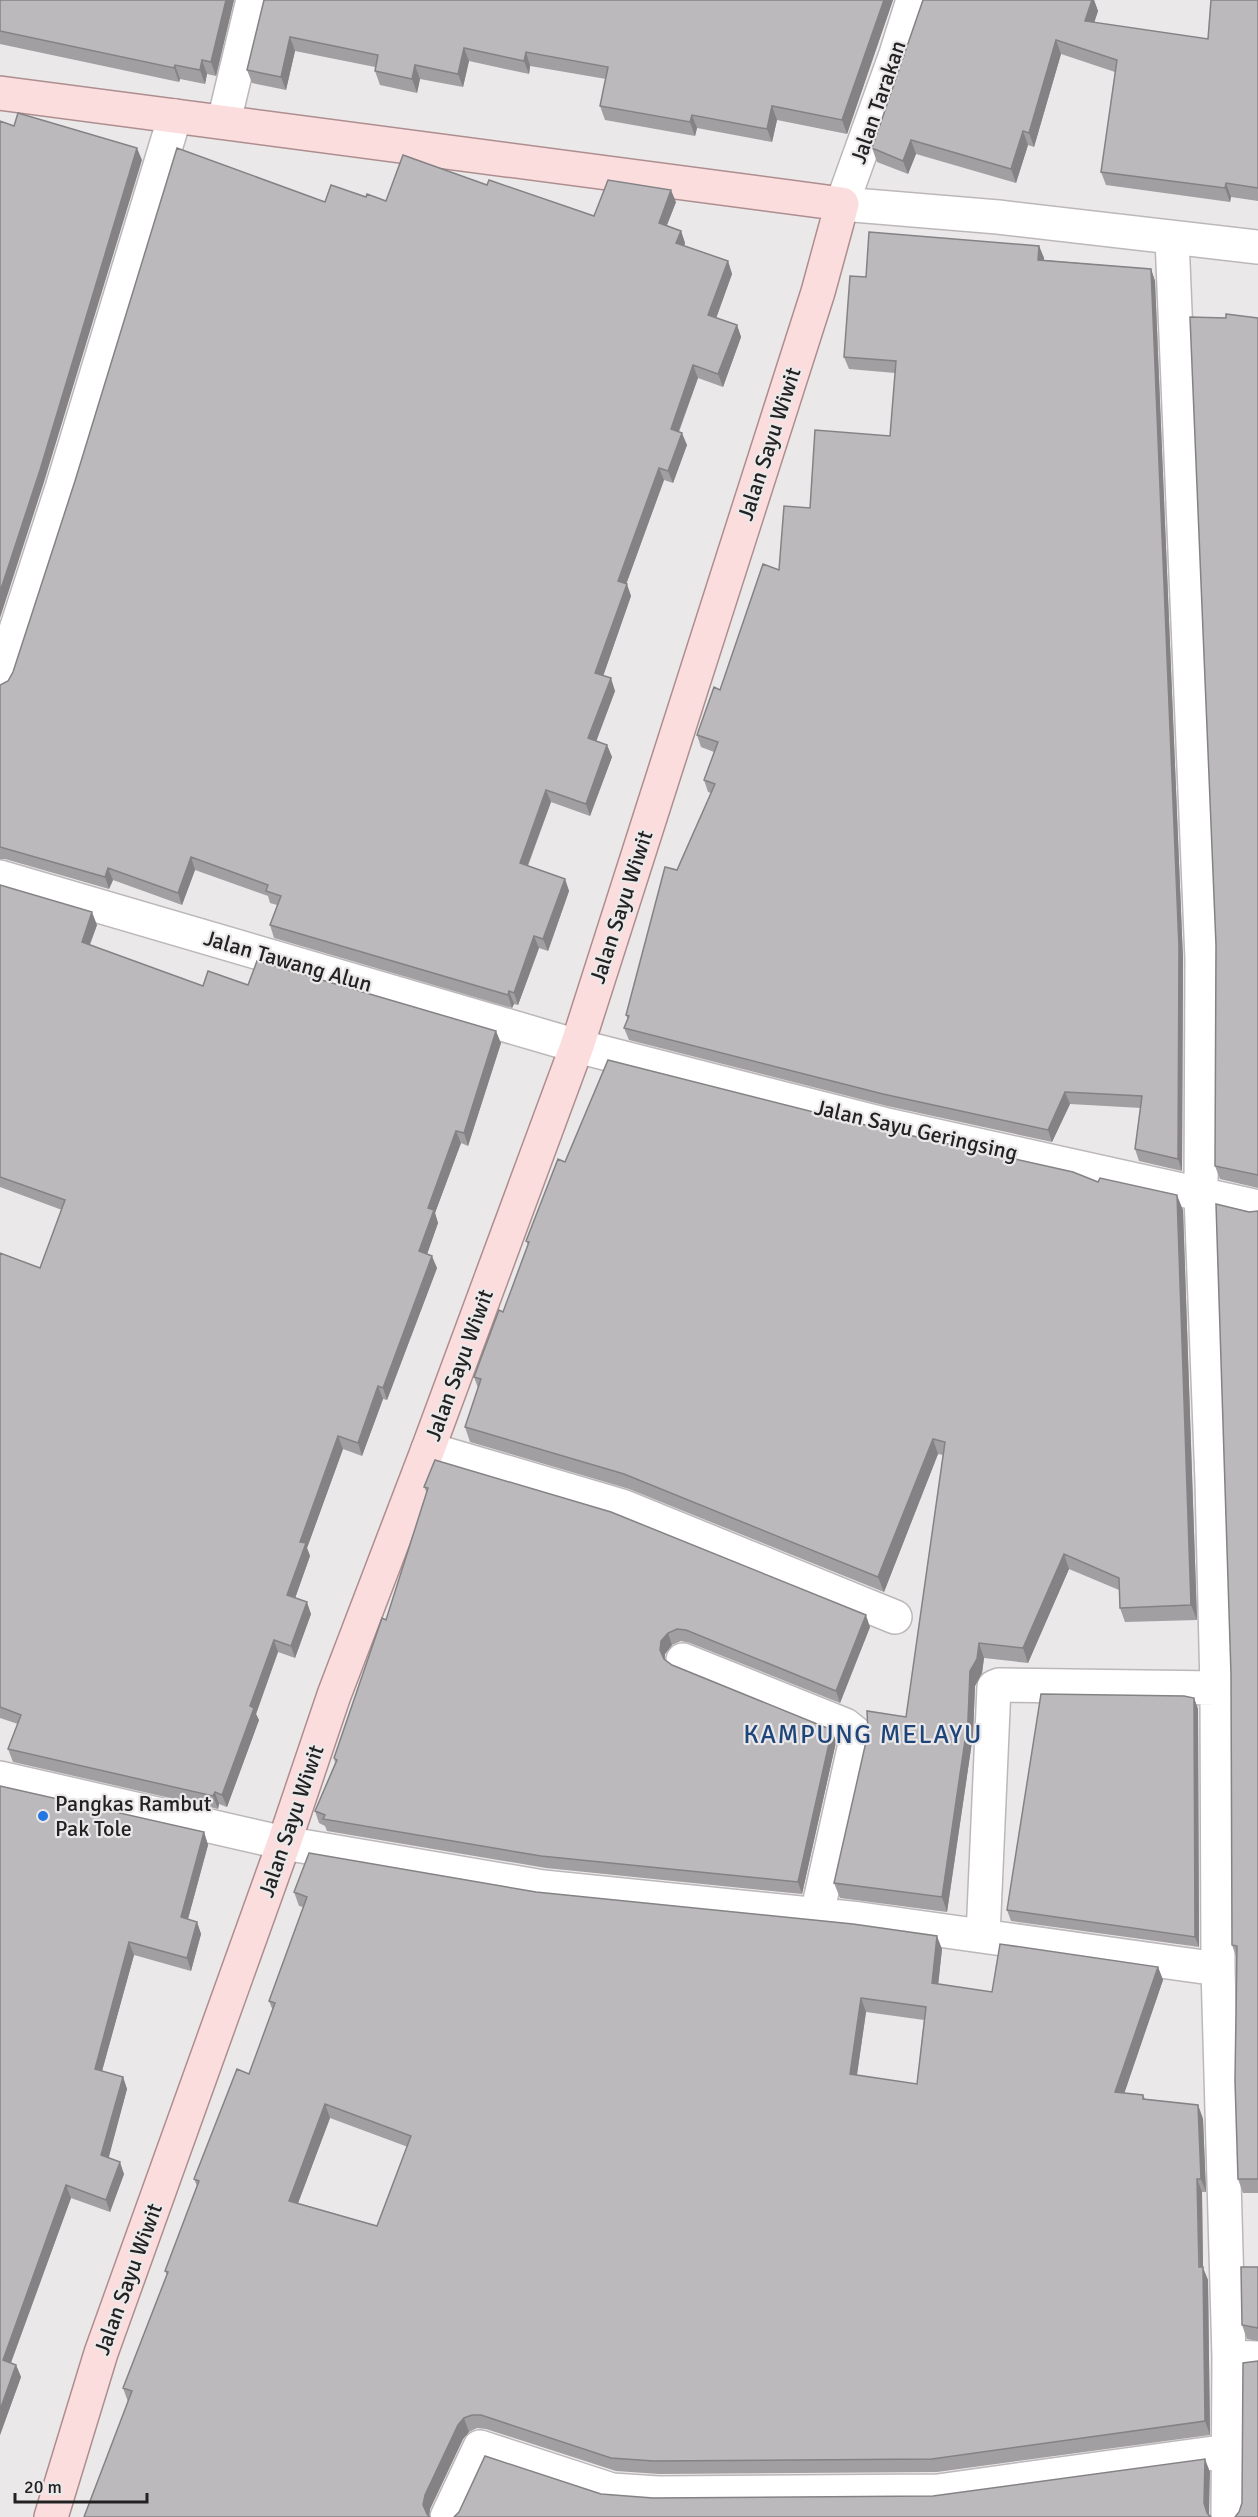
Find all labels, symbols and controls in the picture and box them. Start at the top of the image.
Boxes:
street label: Jalan Tarakan [844,37,912,167]
street label: Jalan Sayu Wiwit [732,364,807,524]
street label: Jalan Sayu Wiwit [584,827,659,987]
street label: Jalan Tawang Alun [201,924,375,998]
street label: Jalan Sayu Geringsing [812,1093,1020,1167]
street label: Jalan Sayu Wiwit [419,1285,499,1444]
district label: KAMPUNG MELAYU [743,1719,983,1751]
street label: Jalan Sayu Wiwit [252,1741,330,1901]
place label: Pangkas Rambut Pak Tole [55,1790,212,1842]
marker: Pangkas Rambut Pak Tole [36,1809,50,1823]
street label: Jalan Sayu Wiwit [88,2199,168,2358]
scale bar [15,2466,147,2504]
text: 20 m [24,2476,62,2498]

